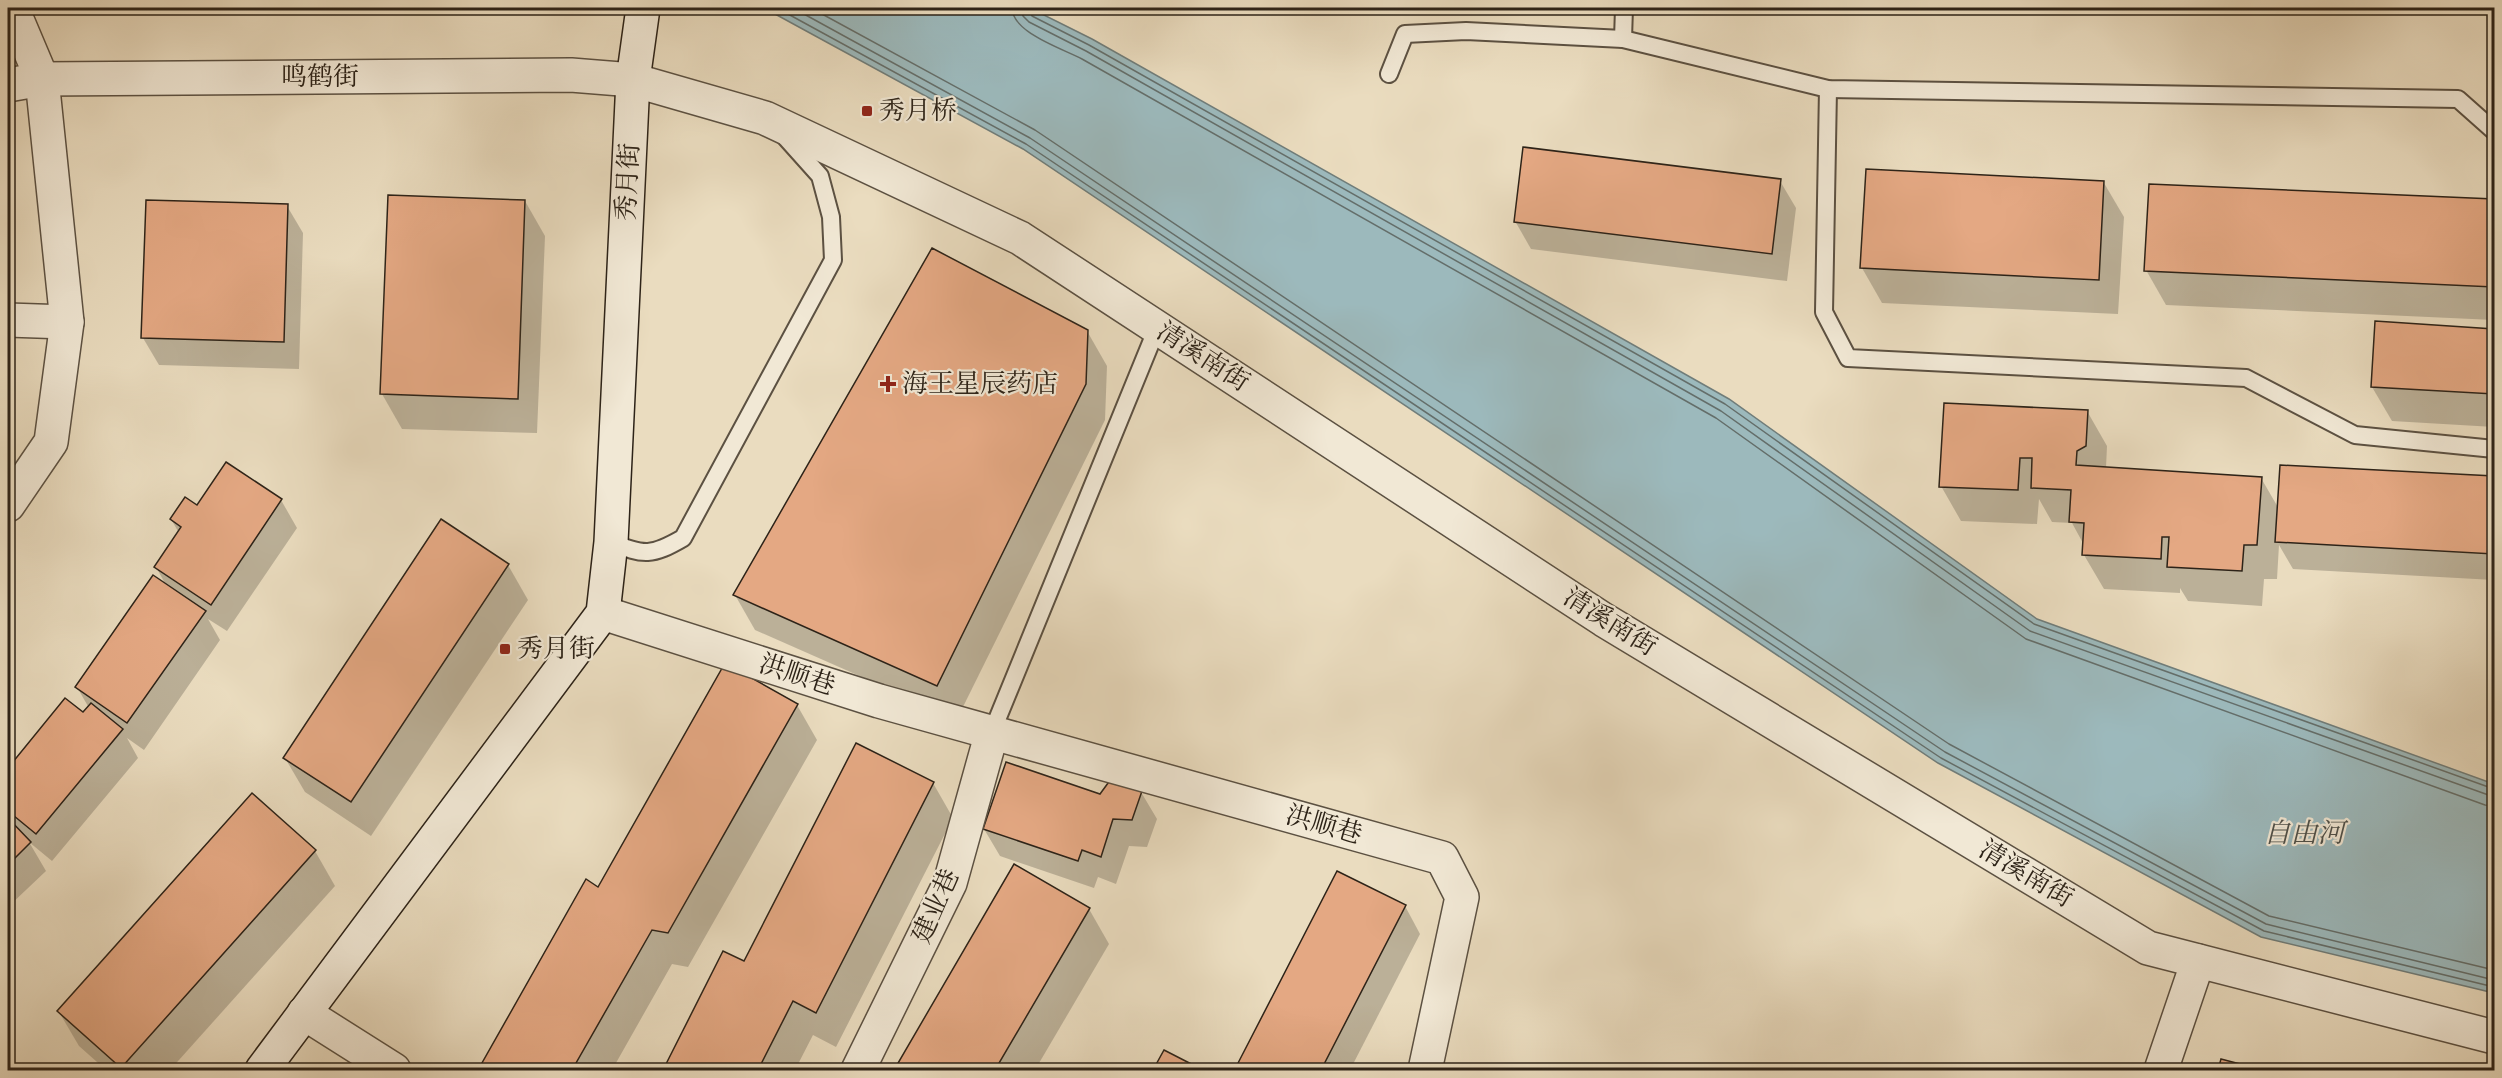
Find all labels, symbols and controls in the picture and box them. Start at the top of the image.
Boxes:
street label: 鸣鹤街 [281,61,359,93]
place label: 秀月桥 [879,95,957,127]
marker: 秀月桥 [860,104,874,118]
street label: 秀月街 [610,142,646,222]
street label: 清溪南街 [1151,315,1255,399]
place label: 海王星辰药店 [902,368,1058,400]
marker: 海王星辰药店 [879,375,897,393]
street label: 清溪南街 [1557,581,1663,663]
place label: 秀月街 [517,633,595,665]
marker: 秀月街 [498,642,512,656]
street label: 洪顺巷 [755,648,839,702]
street label: 洪顺巷 [1282,799,1366,851]
water label: 自由河 [2264,817,2350,850]
street label: 清溪南街 [1973,833,2079,915]
street label: 建业巷 [906,864,966,948]

